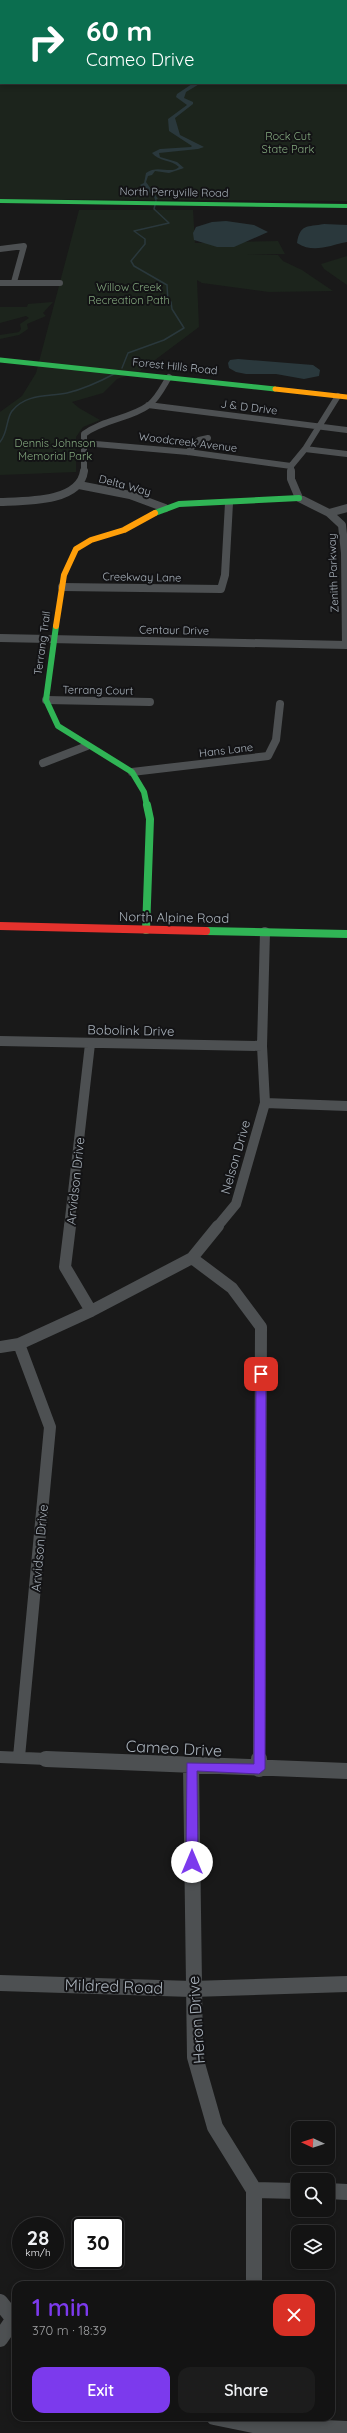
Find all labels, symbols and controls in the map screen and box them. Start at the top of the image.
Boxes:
text: 60 m [86,13,152,48]
icon: right [20,16,72,68]
text: Cameo Drive [86,48,194,71]
park label: Rock Cut State Park [262,129,314,156]
street label: North Perryville Road [119,184,229,200]
park label: Willow Creek Recreation Path [88,280,170,307]
street label: Forest Hills Road [132,355,218,377]
street label: J & D Drive [220,397,278,417]
street label: Woodcreek Avenue [138,429,238,455]
park label: Dennis Johnson Memorial Park [14,436,96,463]
street label: Delta Way [97,471,153,499]
street label: Zenith Parkway [325,533,341,613]
street label: Creekway Lane [102,569,182,585]
street label: Terrang Trail [31,610,53,676]
street label: Centaur Drive [139,622,209,638]
street label: Terrang Court [62,682,134,698]
street label: Hans Lane [198,740,254,760]
street label: North Alpine Road [119,908,229,926]
street label: Bobolink Drive [87,1021,175,1039]
street label: Nelson Drive [217,1118,253,1196]
street label: Arvidson Drive [62,1136,88,1226]
pin [244,1357,278,1391]
icon: arrive [250,1363,272,1385]
street label: Arvidson Drive [27,1504,51,1592]
street label: Cameo Drive [125,1735,223,1761]
position arrow [171,1841,213,1883]
street label: Mildred Road [64,1974,164,1998]
street label: Heron Drive [183,1975,209,2065]
north arrow [291,2121,335,2165]
map controls [291,2121,335,2269]
button: search [291,2173,335,2217]
speed limit sign: 30 [72,2217,124,2269]
text: 28 [27,2225,49,2250]
button: layers [291,2225,335,2269]
text: km/h [25,2246,51,2259]
text: 1 min [32,2292,90,2322]
button: close [273,2294,315,2336]
text: 370 m · 18:39 [32,2322,107,2338]
button: Exit [32,2367,170,2413]
button: Share [178,2367,315,2413]

